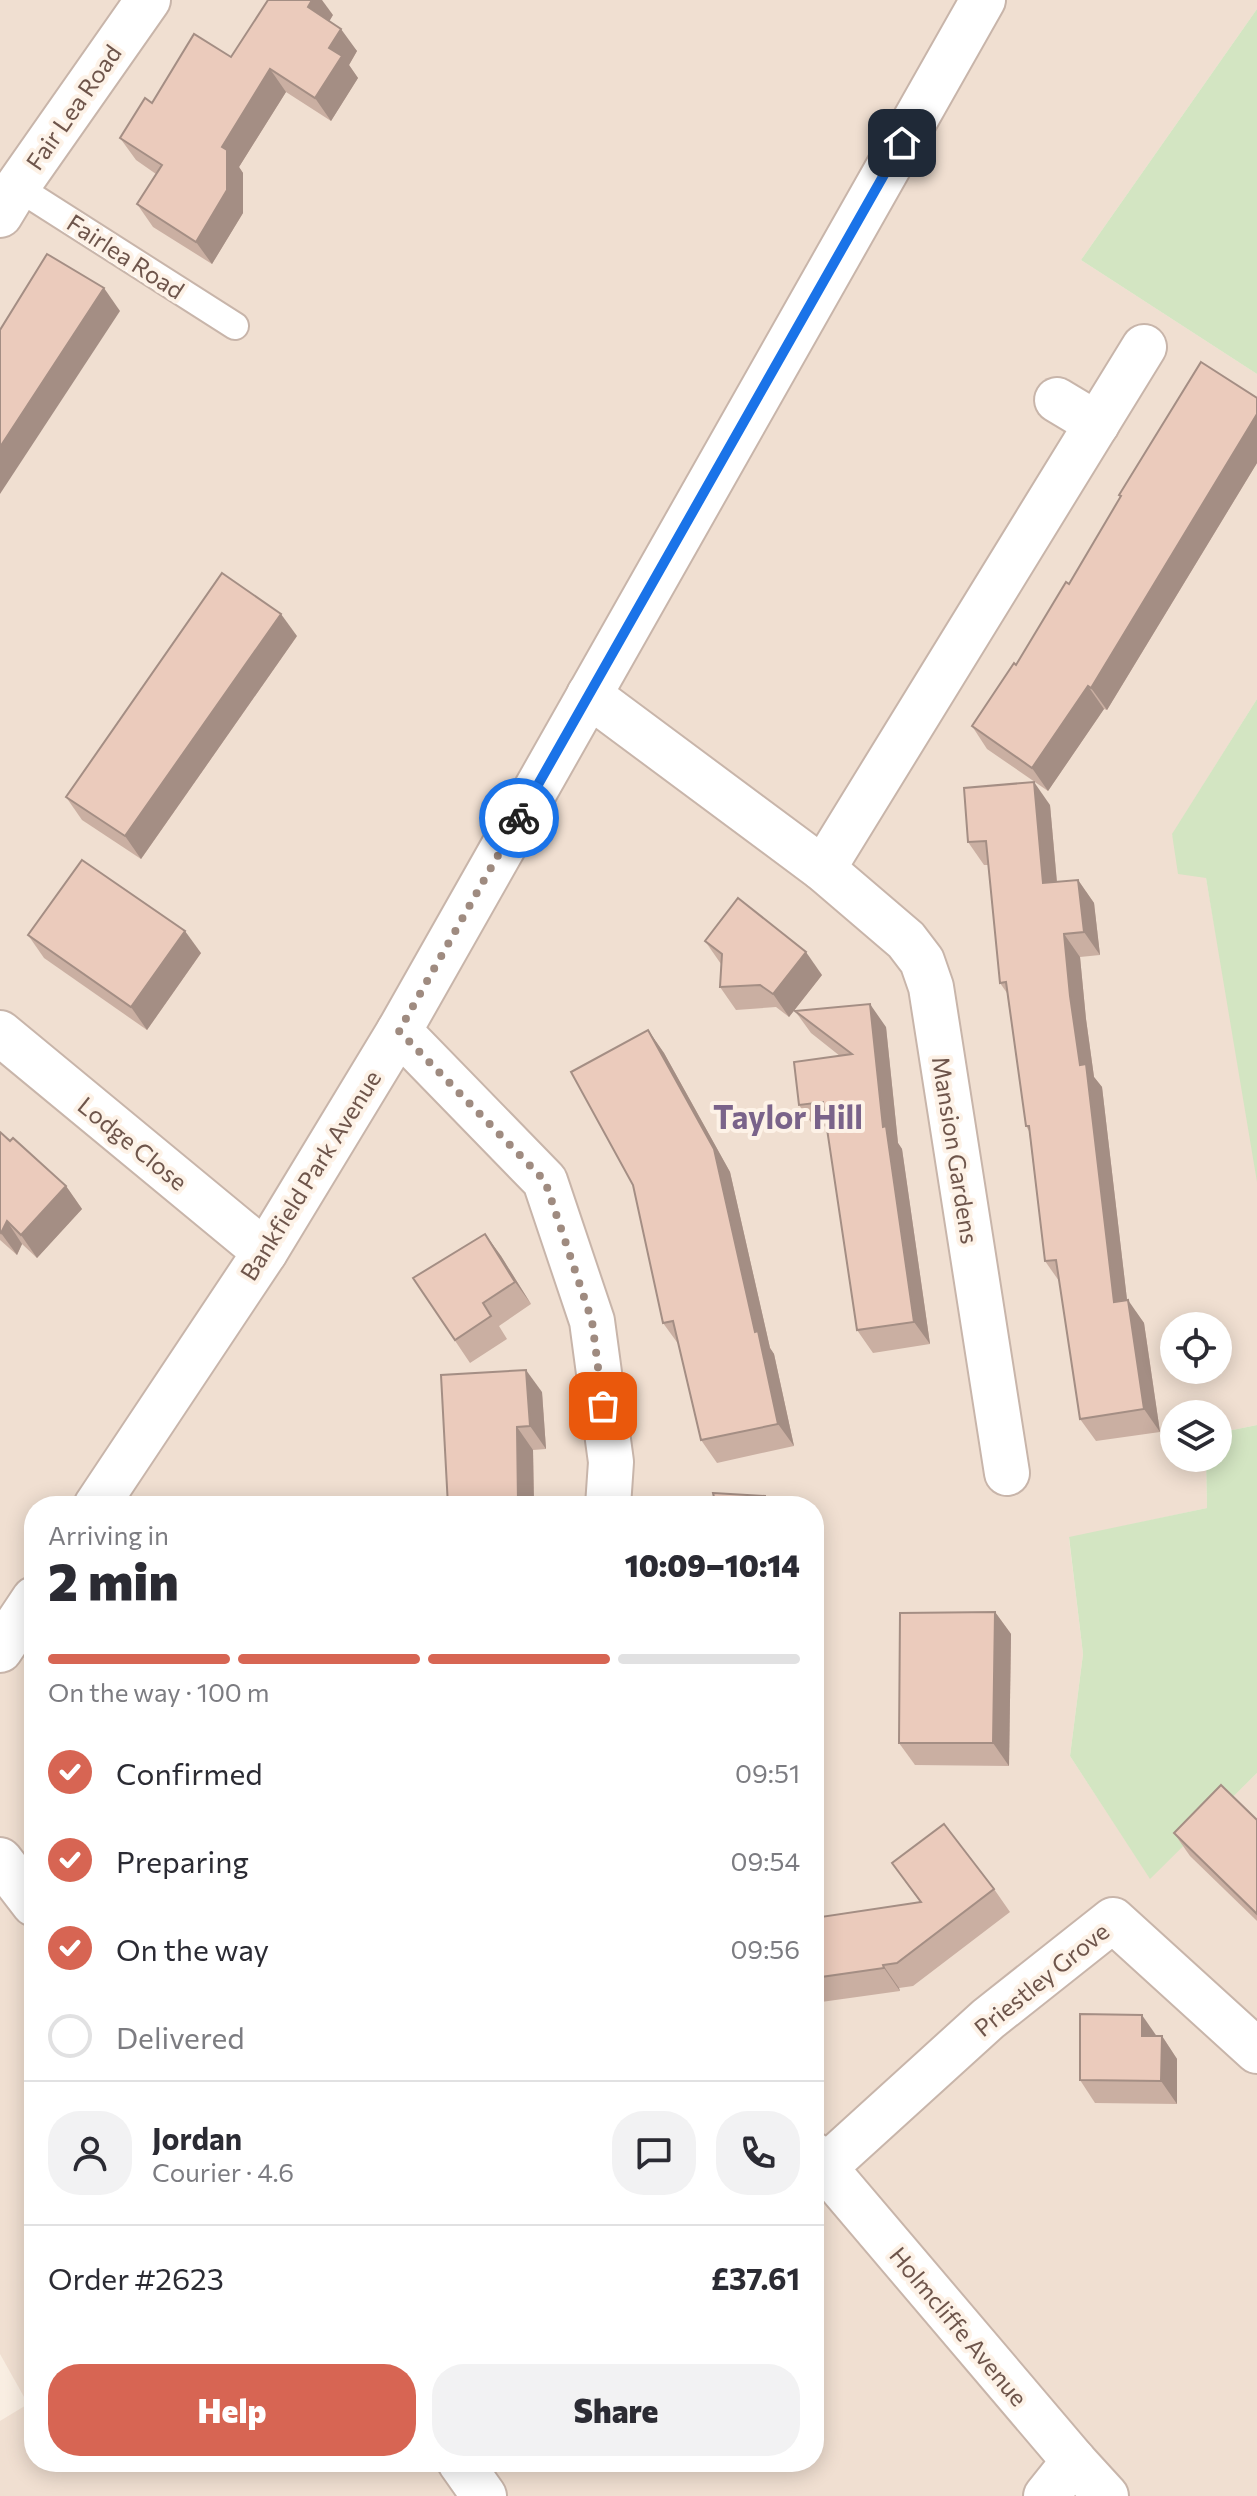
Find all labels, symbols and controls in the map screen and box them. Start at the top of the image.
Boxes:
street label: Fair Lea Road [19,39,127,175]
pin [868,109,936,177]
icon: home [880,121,924,165]
street label: Fairlea Road [62,207,190,305]
courier [479,778,559,858]
icon: bike [497,796,541,840]
street label: Mansion Gardens [927,1054,985,1246]
street label: Bankfield Park Avenue [233,1064,387,1286]
street label: Lodge Close [73,1090,193,1196]
district label: Taylor Hill [713,1096,863,1136]
map controls [1160,1312,1232,1472]
button: locate [1160,1312,1232,1384]
pin [569,1372,637,1440]
icon: bag [581,1384,625,1428]
button: layers [1160,1400,1232,1472]
text: Arriving in [48,1519,169,1550]
text: 10:09–10:14 [625,1546,800,1583]
text: 2 min [48,1548,179,1612]
text: On the way · 100 m [48,1676,270,1707]
icon: check [48,1750,92,1794]
text: Confirmed [116,1754,263,1791]
text: 09:51 [735,1757,800,1788]
icon: check [48,1838,92,1882]
text: Preparing [116,1842,249,1879]
text: 09:54 [731,1845,800,1876]
street label: Priestley Grove [968,1916,1114,2042]
icon: check [48,1926,92,1970]
text: On the way [116,1930,269,1967]
text: 09:56 [730,1933,800,1964]
text: Delivered [116,2018,245,2055]
button: person [48,2111,132,2195]
button: chat [612,2111,696,2195]
button: phone [716,2111,800,2195]
text: Jordan [152,2119,242,2156]
text: Courier · 4.6 [152,2156,294,2187]
street label: Holmcliffe Avenue [884,2241,1034,2411]
text: Order #2623 [48,2259,224,2296]
text: £37.61 [711,2259,800,2296]
button: Help [48,2364,416,2456]
button: Share [432,2364,800,2456]

